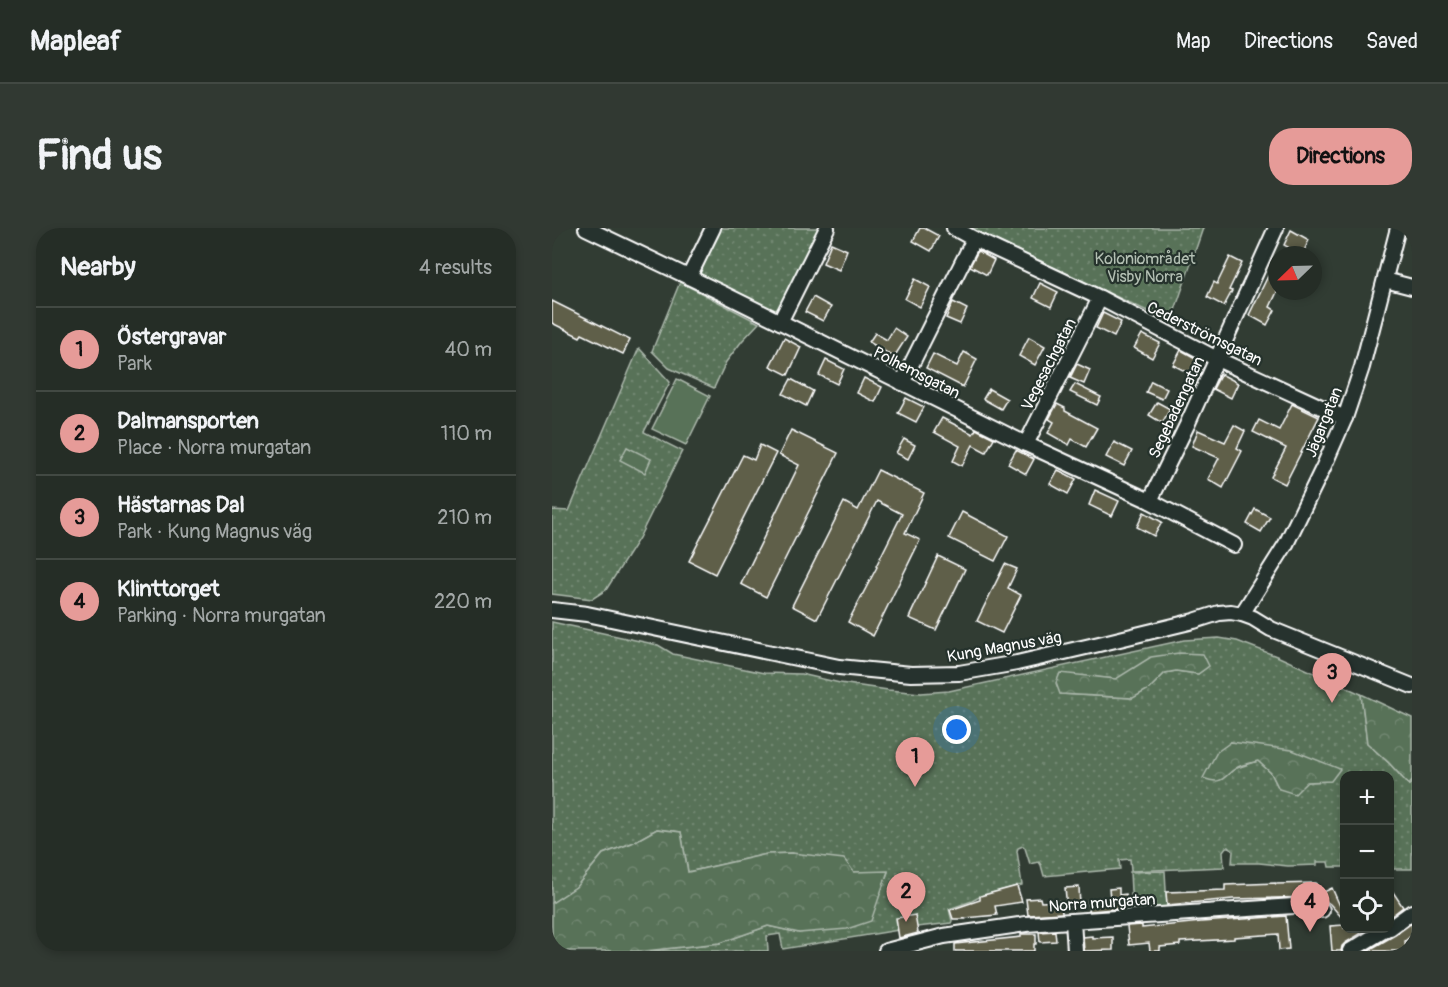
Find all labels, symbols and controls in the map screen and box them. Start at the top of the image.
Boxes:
text: Mapleaf [30,24,121,59]
text: Map [1176,28,1211,55]
text: Directions [1244,28,1333,55]
text: Saved [1366,28,1418,55]
button: Directions [1269,128,1412,185]
text: Find us [36,130,162,182]
north arrow [1268,246,1322,300]
park label: Koloniområdet Visby Norra [1094,249,1196,287]
text: Nearby [60,251,136,283]
text: 4 results [419,255,492,280]
street label: Cederströmsgatan [1144,297,1266,371]
street label: Vegesachgatan [1017,315,1081,414]
text: Östergravar [117,323,226,351]
text: 1 [76,337,83,362]
text: 40 m [445,337,492,362]
street label: Polhemsgatan [870,342,963,403]
text: Park [117,351,152,376]
street label: Segebadengatan [1144,353,1209,462]
street label: Jägargatan [1301,384,1347,460]
text: Dalmansporten [117,407,259,435]
text: 2 [74,421,85,446]
text: 110 m [441,421,492,446]
text: Place · Norra murgatan [117,435,311,460]
text: Hästarnas Dal [117,491,245,519]
text: 3 [74,505,85,530]
text: 210 m [437,505,492,530]
text: Park · Kung Magnus väg [117,519,312,544]
text: Klinttorget [117,575,220,603]
text: 4 [74,589,85,614]
text: 220 m [434,589,492,614]
text: Parking · Norra murgatan [117,603,326,628]
street label: Kung Magnus väg [945,627,1063,667]
pin: 3 [1312,654,1352,703]
your location [942,715,971,744]
pin: 1 [896,738,934,787]
map controls [1340,771,1394,933]
button: + [1340,771,1394,825]
button: − [1340,825,1394,879]
pin: 2 [886,872,926,922]
button: locate [1340,879,1394,933]
pin: 4 [1290,882,1329,932]
street label: Norra murgatan [1048,889,1156,917]

